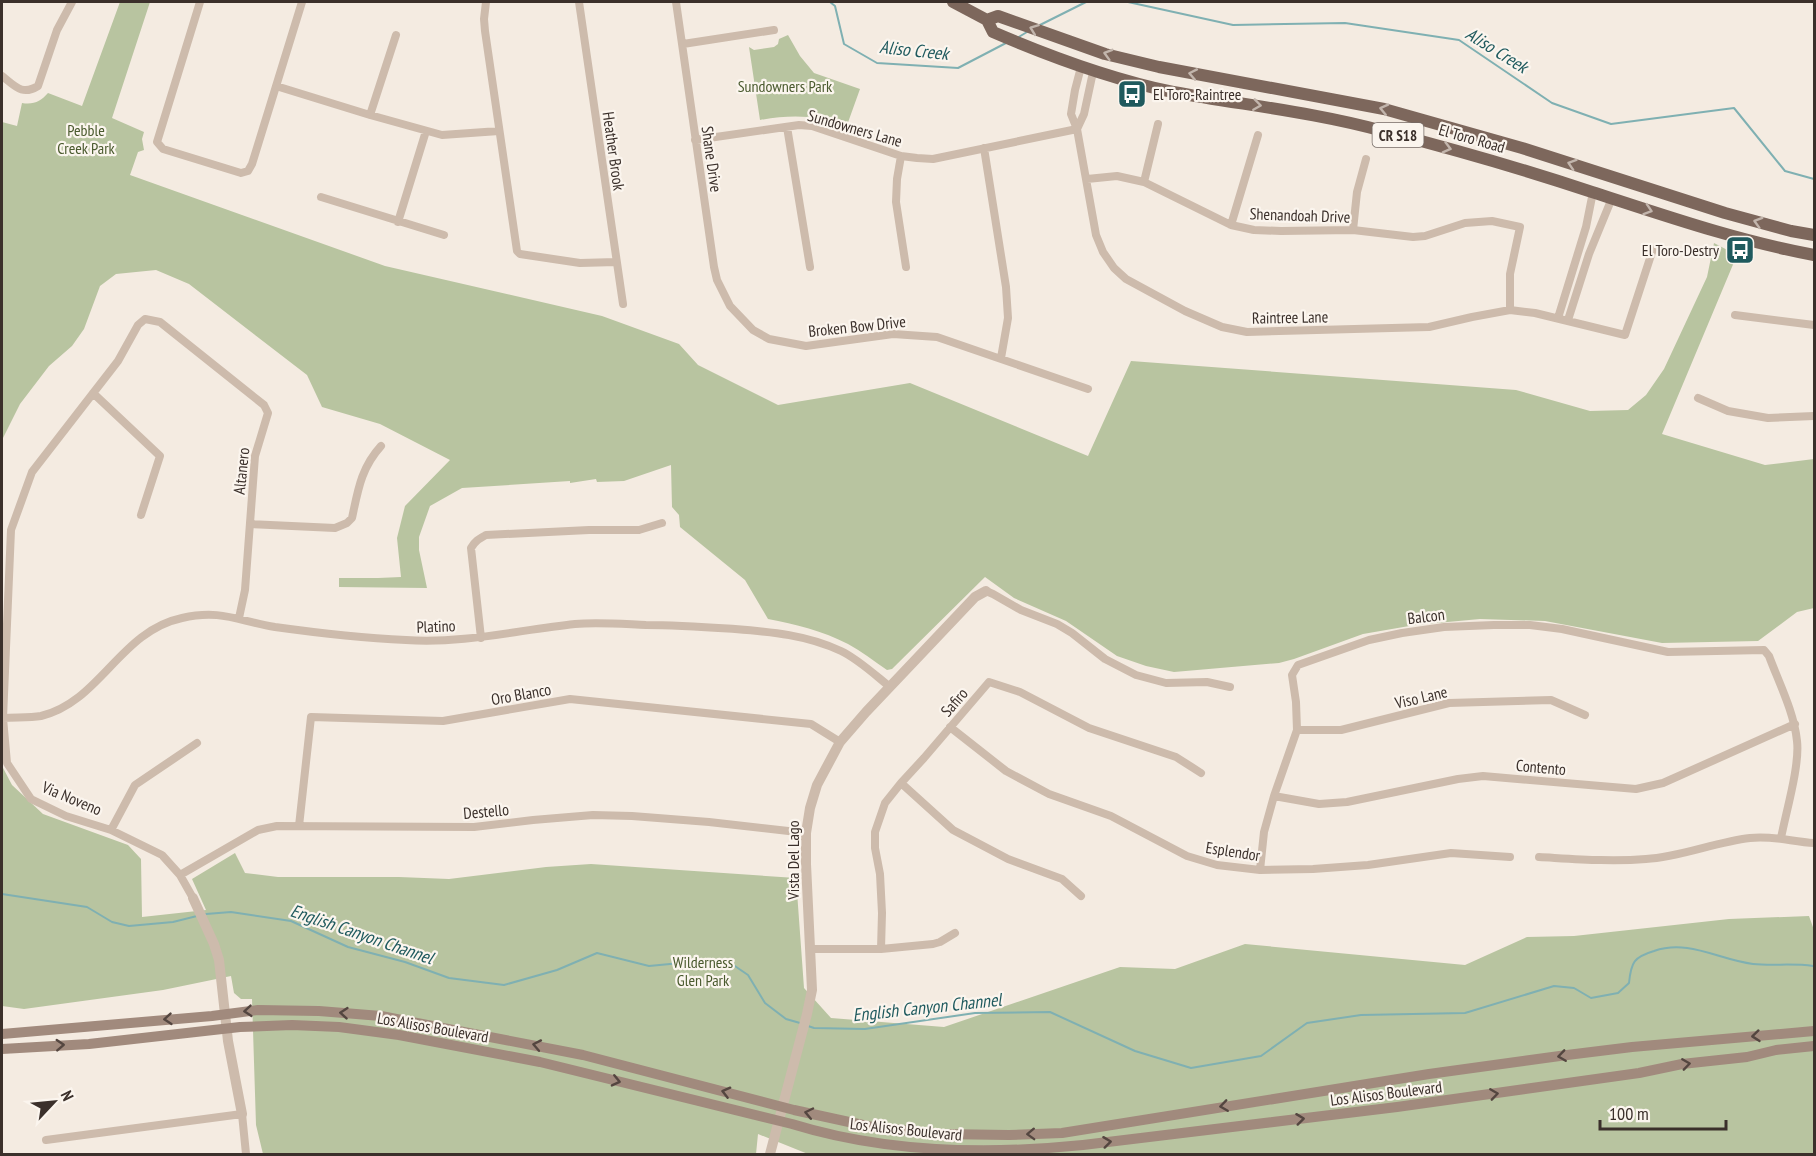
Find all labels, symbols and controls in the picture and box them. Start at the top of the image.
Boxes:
water label: Aliso Creek [1462,22,1534,79]
one-way arrow [1030,24,1041,36]
water label: Aliso Creek [879,35,951,65]
one-way arrow [1103,49,1114,61]
one-way arrow [1188,68,1198,81]
park label: Sundowners Park [738,76,833,96]
bus stop icon: El Toro-Raintree [1116,78,1148,110]
place label: El Toro-Raintree [1153,84,1241,104]
one-way arrow [1252,98,1262,110]
one-way arrow [1380,104,1390,117]
street label: Sundowners Lane [806,105,904,151]
street label: Heather Brook [599,110,630,192]
street label: El Toro Road [1437,119,1507,157]
park label: Pebble Creek Park [57,120,116,158]
road number: CR S18 [1372,123,1424,147]
street label: Shane Drive [697,125,727,193]
one-way arrow [1442,140,1452,153]
one-way arrow [1567,159,1578,171]
street label: Shenandoah Drive [1249,203,1351,227]
one-way arrow [1642,203,1653,215]
one-way arrow [1753,217,1764,229]
bus stop icon: El Toro-Destry [1724,234,1756,266]
place label: El Toro-Destry [1642,240,1719,260]
street label: Raintree Lane [1252,306,1328,328]
street label: Broken Bow Drive [807,311,907,341]
street label: Altanero [229,446,253,495]
street label: Balcon [1406,604,1446,628]
street label: Platino [416,615,456,637]
street label: Oro Blanco [489,679,553,709]
street label: Viso Lane [1392,681,1449,713]
street label: Safiro [936,683,972,720]
street label: Contento [1515,755,1567,779]
street label: Via Noveno [38,776,105,820]
street label: Destello [462,799,510,823]
street label: Vista Del Lago [783,820,803,901]
street label: Esplendor [1204,837,1262,865]
water label: English Canyon Channel [288,899,438,970]
park label: Wilderness Glen Park [673,952,733,990]
water label: English Canyon Channel [851,988,1004,1026]
one-way arrow [243,1004,252,1017]
one-way arrow [340,1007,349,1020]
street label: Los Alisos Boulevard [376,1007,490,1047]
one-way arrow [163,1012,172,1025]
one-way arrow [1752,1029,1761,1042]
one-way arrow [55,1039,64,1052]
one-way arrow [532,1040,542,1053]
one-way arrow [1558,1050,1567,1062]
one-way arrow [1682,1059,1691,1071]
north arrow [24,1072,84,1132]
one-way arrow [611,1073,621,1086]
street label: Los Alisos Boulevard [1329,1076,1443,1110]
text: N [57,1087,78,1104]
one-way arrow [721,1087,732,1099]
one-way arrow [1489,1088,1498,1100]
scale bar [1600,1093,1726,1131]
one-way arrow [1219,1100,1229,1112]
text: 100 m [1609,1102,1649,1125]
one-way arrow [804,1108,814,1121]
street label: Los Alisos Boulevard [849,1113,963,1145]
one-way arrow [1296,1113,1305,1125]
one-way arrow [1027,1128,1036,1140]
one-way arrow [1102,1137,1111,1149]

